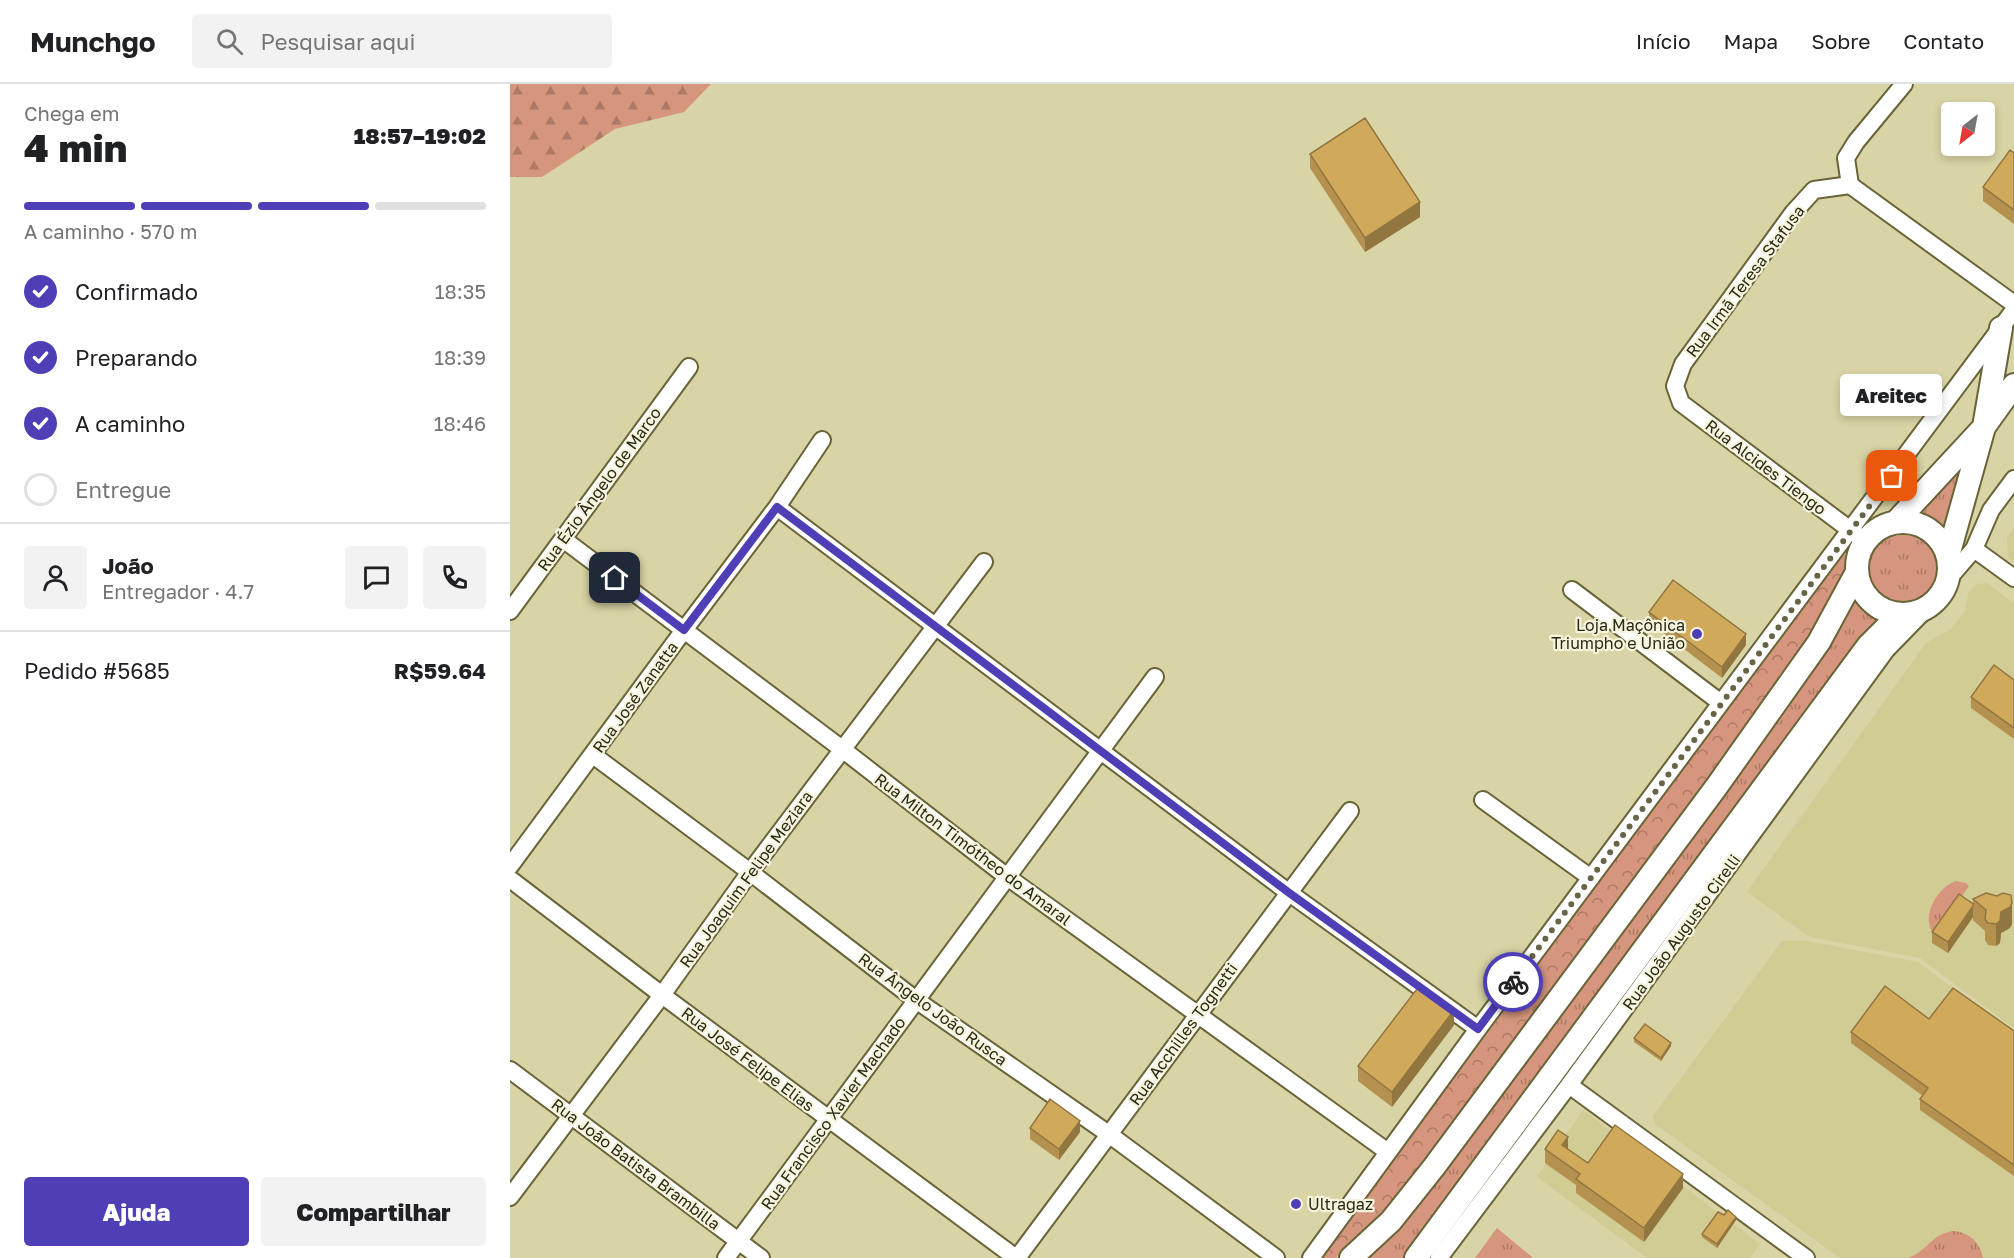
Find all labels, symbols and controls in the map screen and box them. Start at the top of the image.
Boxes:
search box [192,14,612,68]
text: Munchgo [30,25,156,58]
icon: search [213,25,246,58]
text: Pesquisar aqui [261,28,415,55]
text: Início [1636,28,1691,54]
text: Mapa [1724,28,1778,54]
text: Sobre [1811,28,1870,54]
text: Contato [1903,28,1984,54]
text: Chega em [24,101,119,125]
north arrow [1941,102,1995,156]
map controls [1941,102,1995,156]
text: 18:57–19:02 [354,122,486,149]
text: 4 min [24,124,127,171]
street label: Rua Irmã Teresa Stafusa [1681,201,1809,361]
text: A caminho · 570 m [24,219,198,243]
icon: check [24,275,57,308]
text: Confirmado [75,278,198,305]
text: 18:35 [435,279,486,303]
icon: check [24,341,57,374]
text: Preparando [75,344,198,371]
text: 18:39 [434,345,486,369]
callout: Areitec [1841,374,1943,416]
text: Areitec [1855,383,1927,407]
street label: Rua Ézio Ângelo de Marco [533,403,665,575]
icon: check [24,407,57,440]
text: A caminho [75,410,185,437]
text: 18:46 [434,411,486,435]
street label: Rua Alcides Tiengo [1702,415,1830,519]
pin [1866,450,1917,501]
icon: bag [1875,459,1908,492]
text: Entregue [75,476,171,503]
button: person [24,546,87,609]
button: chat [345,546,408,609]
button: phone [423,546,486,609]
text: João [102,552,154,579]
pin [589,552,640,603]
icon: home [598,561,631,594]
text: Entregador · 4.7 [102,579,254,603]
place label: Loja Maçônica Triumpho e União [1551,615,1685,653]
marker: Loja Maçônica Triumpho e União [1690,627,1704,641]
street label: Rua José Zanatta [588,637,682,757]
text: Pedido #5685 [24,657,170,684]
text: R$59.64 [394,657,486,684]
street label: Rua Milton Timótheo do Amaral [871,769,1075,929]
street label: Rua Joaquim Felipe Meziara [675,787,817,971]
street label: Rua João Augusto Cirelli [1618,850,1744,1014]
street label: Rua Ângelo João Rusca [855,948,1011,1070]
courier [1483,952,1543,1012]
street label: Rua Acchilles Tognetti [1125,959,1241,1109]
icon: bike [1497,966,1530,999]
street label: Rua José Felipe Elias [678,1002,818,1116]
street label: Rua Francisco Xavier Machado [756,1013,910,1213]
street label: Rua João Batista Brambilla [548,1094,724,1234]
button: Ajuda [24,1177,249,1246]
button: Compartilhar [261,1177,486,1246]
place label: Ultragaz [1308,1194,1373,1214]
marker: Ultragaz [1289,1197,1303,1211]

